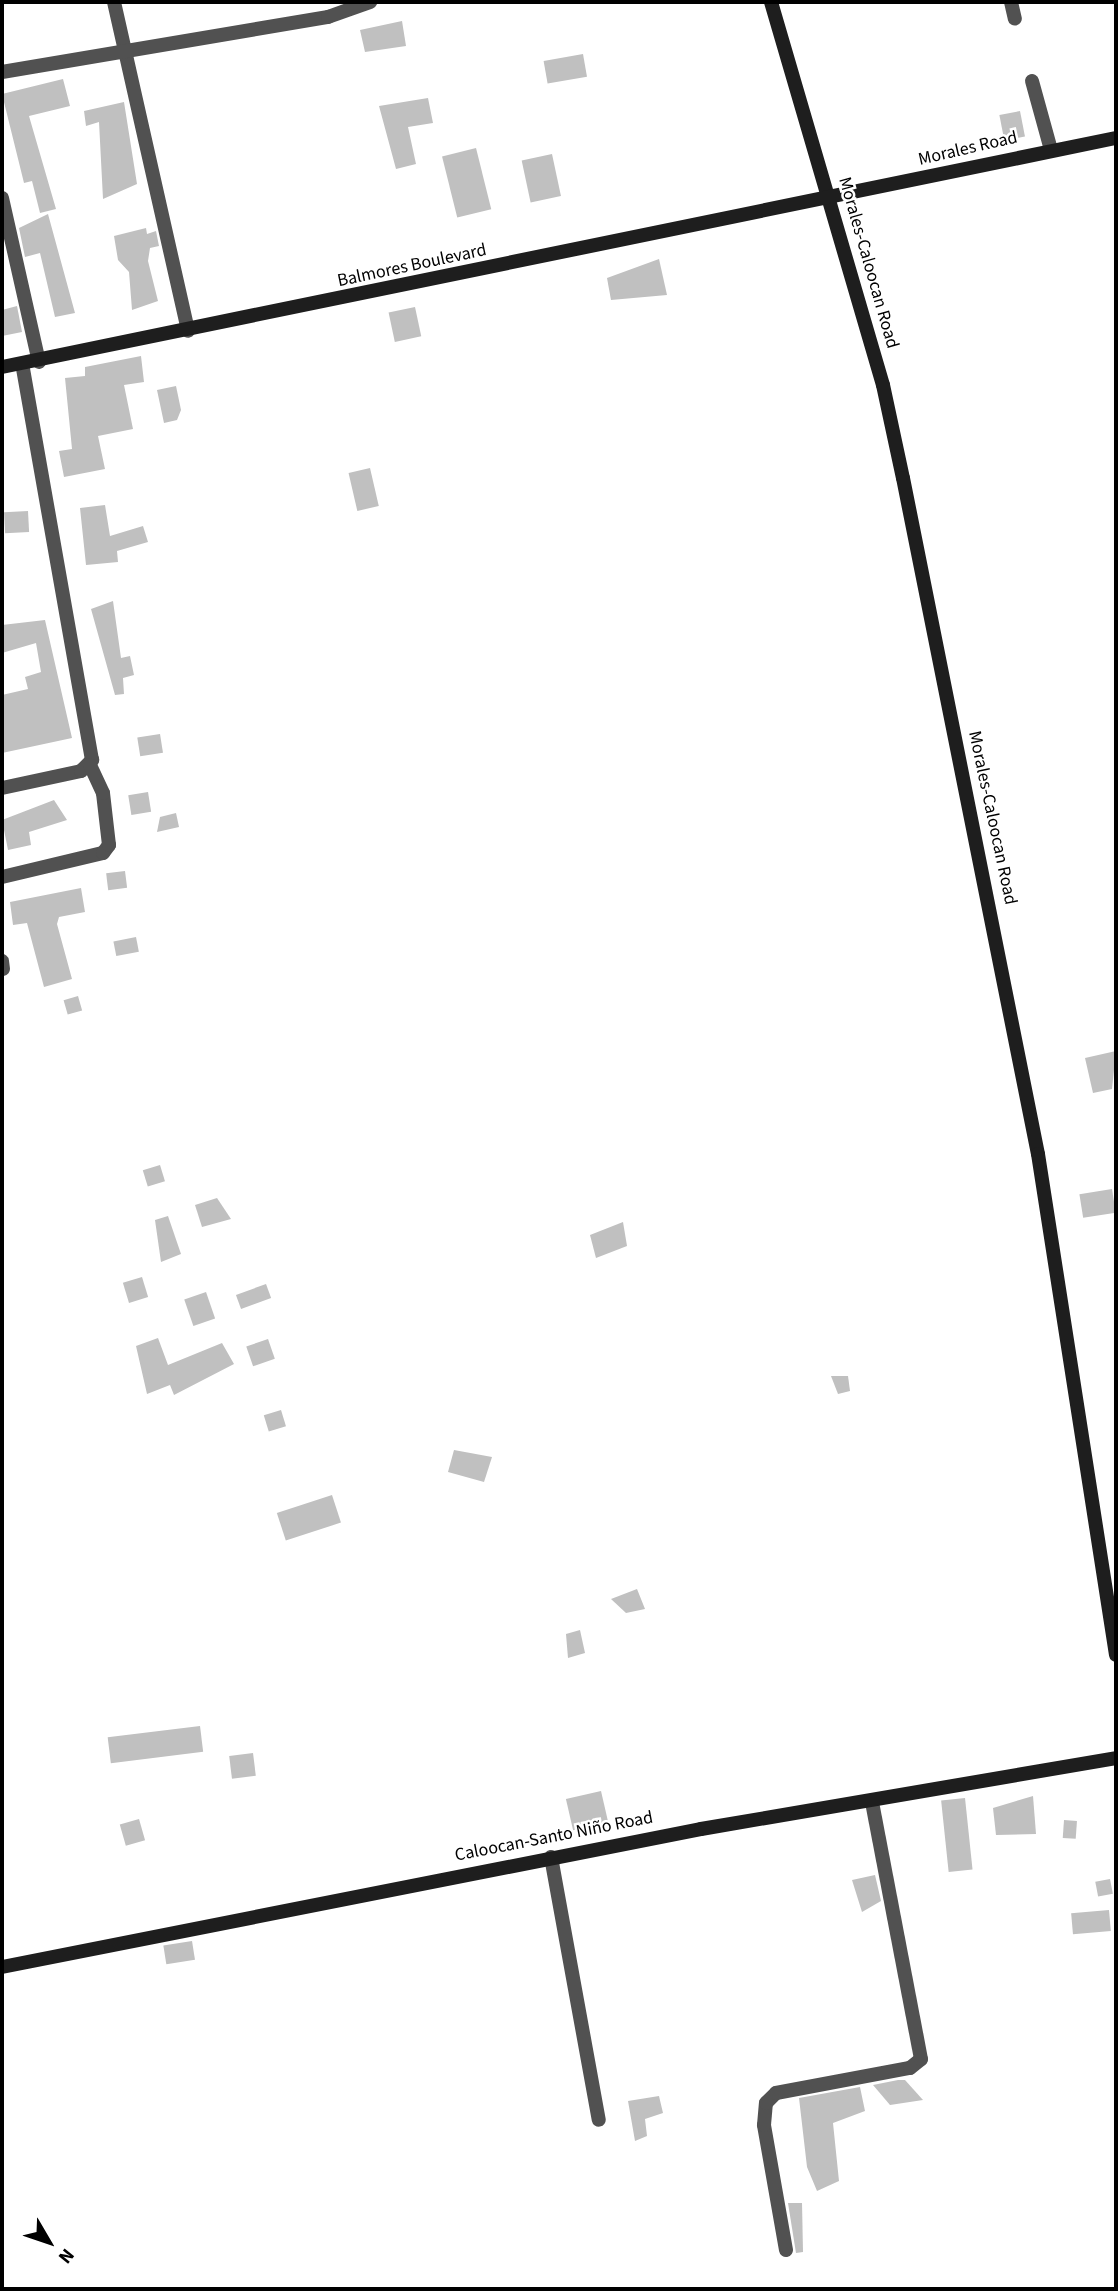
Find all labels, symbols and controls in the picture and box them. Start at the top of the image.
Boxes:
street label: Morales Road [916,127,1020,171]
street label: Morales-Caloocan Road [833,175,903,351]
street label: Balmores Boulevard [335,240,489,292]
street label: Morales-Caloocan Road [963,729,1021,907]
street label: Caloocan-Santo Niño Road [453,1807,655,1867]
north arrow [14,2207,84,2277]
text: N [51,2242,80,2269]

